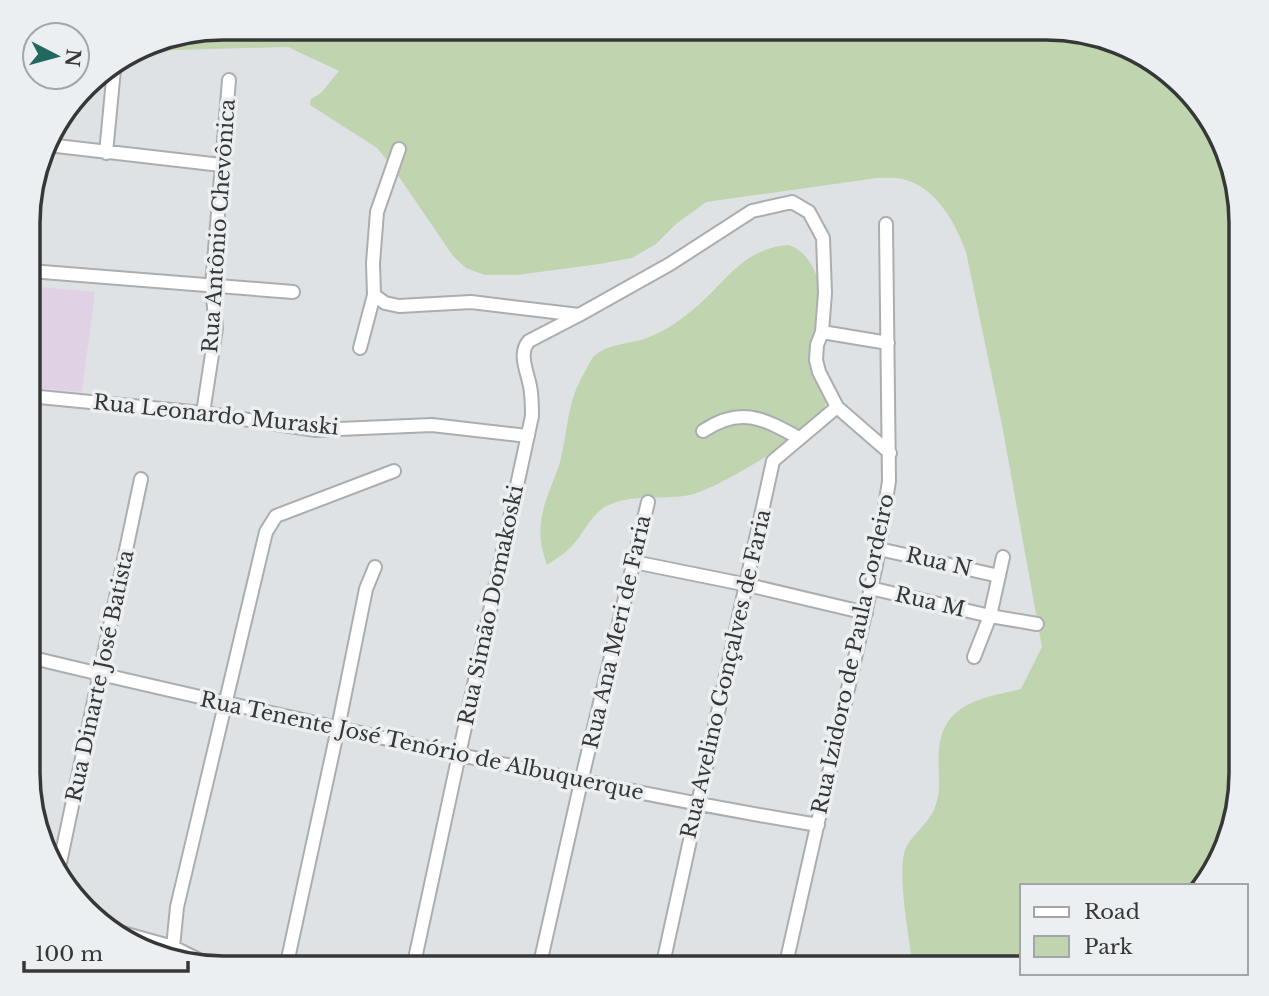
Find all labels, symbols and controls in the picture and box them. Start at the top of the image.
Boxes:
north arrow [21,21,91,91]
text: N [60,48,85,68]
street label: Rua Antônio Chevônica [197,98,241,354]
street label: Rua Leonardo Muraski [92,389,340,441]
street label: Rua Simão Domakoski [453,483,529,727]
street label: Rua Izidoro de Paula Cordeiro [806,492,900,816]
street label: Rua Avelino Gonçalves de Faria [675,507,777,841]
street label: Rua Ana Meri de Faria [577,512,657,751]
street label: Rua N [903,542,975,582]
street label: Rua Dinarte José Batista [61,547,139,804]
street label: Rua M [893,581,967,623]
street label: Rua Tenente José Tenório de Albuquerque [198,686,646,806]
legend [1020,884,1248,975]
text: Road [1084,899,1140,925]
scale bar [24,930,189,974]
text: Park [1084,934,1133,960]
text: 100 m [35,941,103,967]

